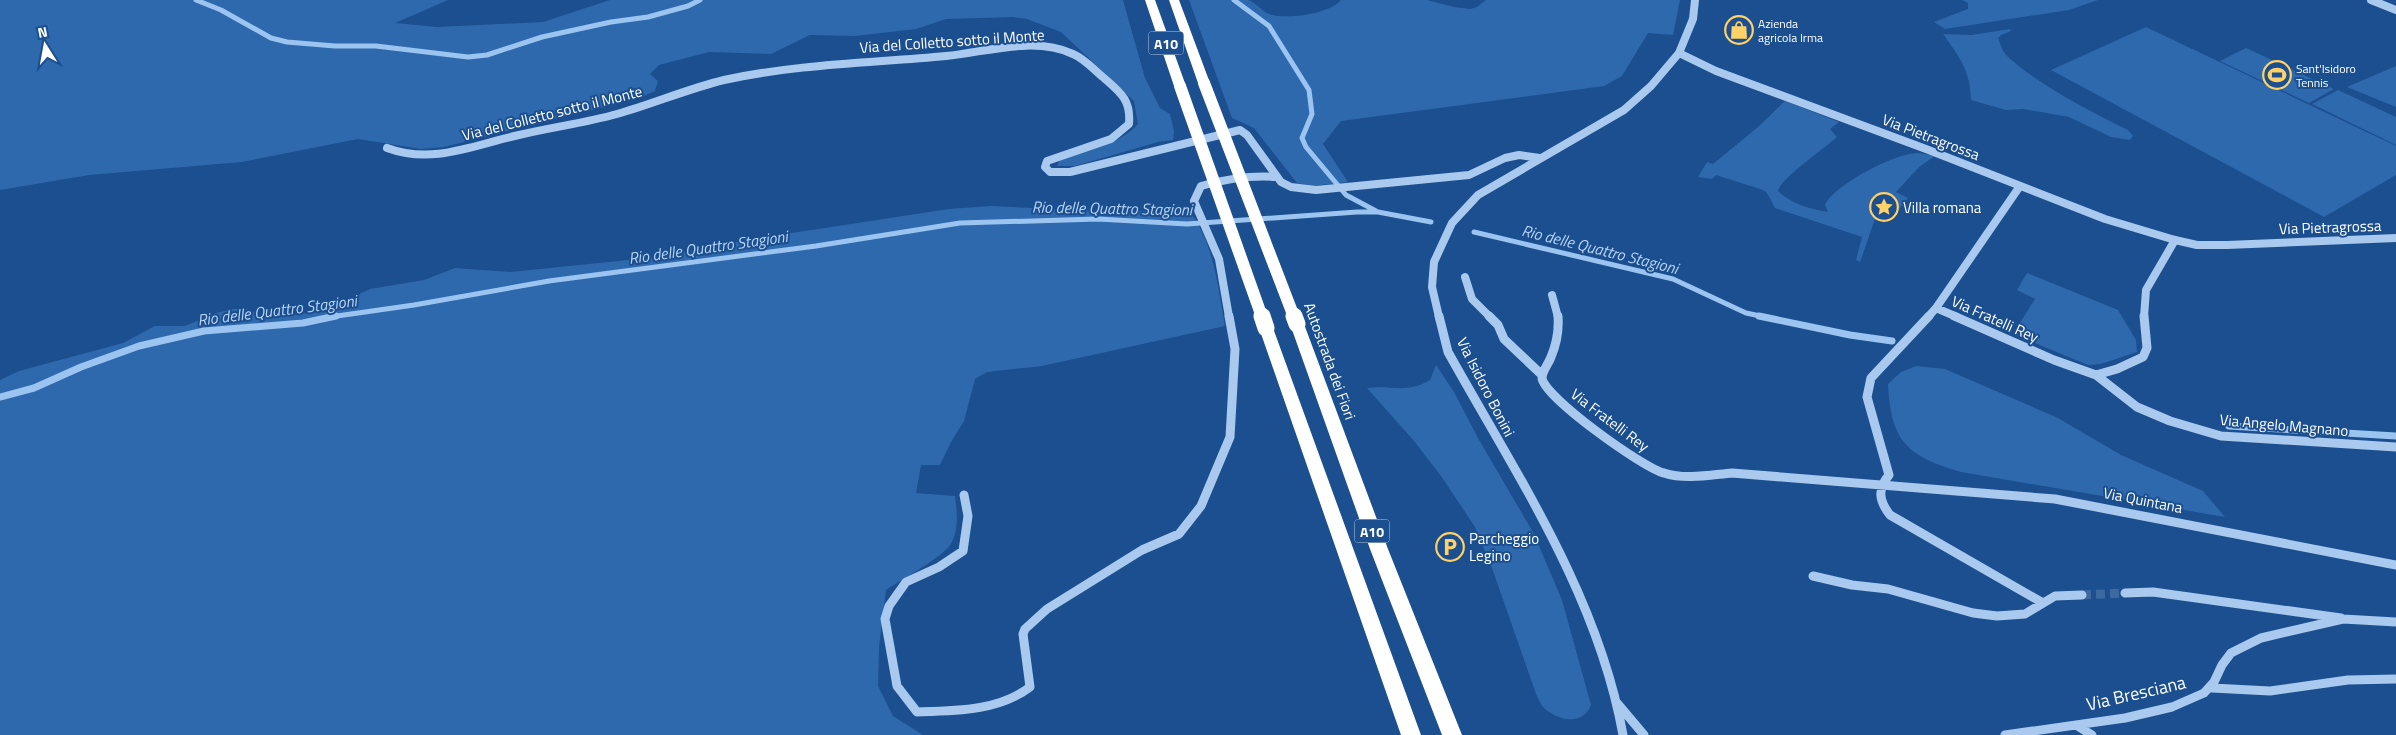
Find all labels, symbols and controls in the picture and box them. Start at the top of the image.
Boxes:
place label: Azienda agricola Irma [1758,14,1823,47]
shop icon: Azienda agricola Irma [1724,15,1754,45]
north arrow [20,20,70,70]
text: N [36,21,49,43]
street label: Via del Colletto sotto il Monte [859,23,1045,59]
road number: A10 [1148,32,1184,54]
place label: Sant'Isidoro Tennis [2296,59,2356,92]
sports icon: Sant'Isidoro Tennis [2262,60,2292,90]
street label: Via del Colletto sotto il Monte [459,79,645,147]
street label: Via Pietragrossa [1879,108,1983,166]
place icon: Villa romana [1869,192,1899,222]
water label: Rio delle Quattro Stagioni [1032,195,1194,221]
place label: Villa romana [1903,196,1982,219]
street label: Via Pietragrossa [2278,214,2382,240]
water label: Rio delle Quattro Stagioni [1519,218,1682,280]
water label: Rio delle Quattro Stagioni [627,224,791,270]
water label: Rio delle Quattro Stagioni [196,288,360,332]
street label: Via Fratelli Rey [1948,290,2042,348]
street label: Autostrada dei Fiori [1298,299,1362,423]
street label: Via Isidoro Bonini [1451,333,1521,441]
street label: Via Fratelli Rey [1566,383,1654,457]
street label: Via Angelo Magnano [2219,408,2349,442]
street label: Via Quintana [2101,481,2185,519]
road number: A10 [1354,520,1390,542]
place label: Parcheggio Legino [1469,527,1539,567]
parking icon: Parcheggio Legino [1435,532,1465,562]
street label: Via Bresciana [2084,668,2188,718]

